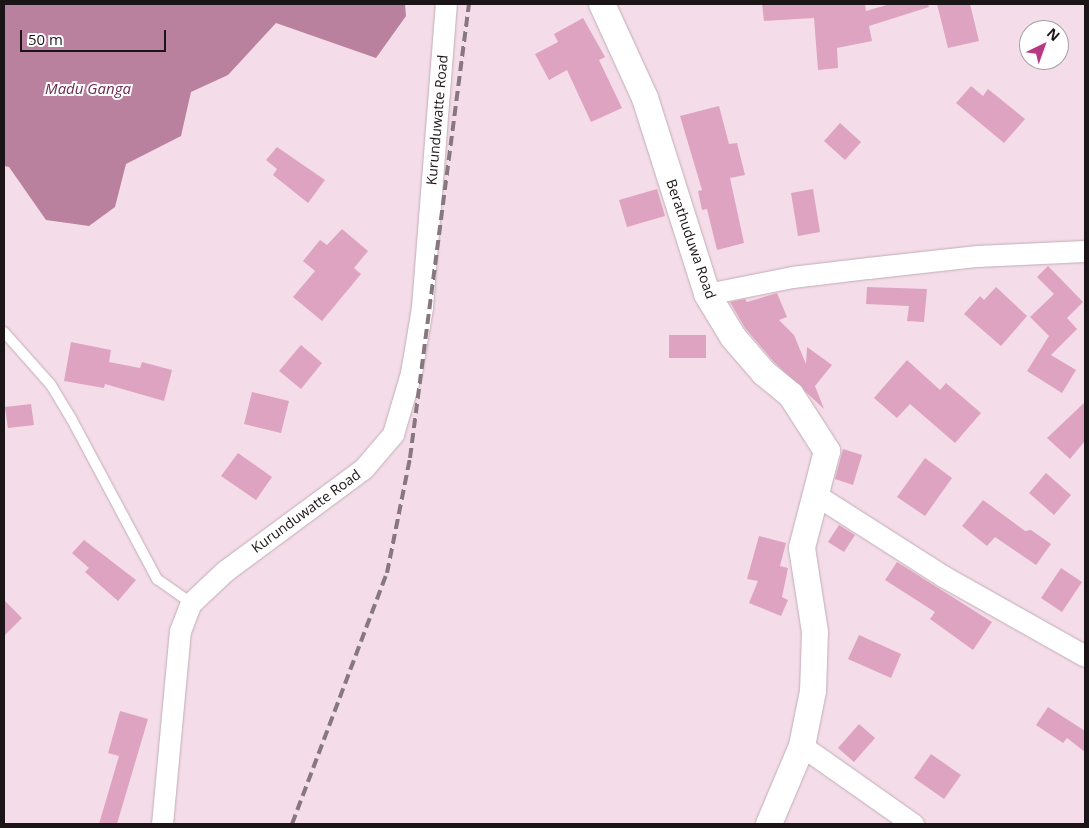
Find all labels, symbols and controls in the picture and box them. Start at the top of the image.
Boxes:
scale bar [22,20,169,52]
north arrow [1019,20,1069,70]
text: N [1043,23,1064,45]
text: 50 m [28,29,63,49]
street label: Kurunduwatte Road [423,54,451,186]
water label: Madu Ganga [45,80,131,98]
street label: Berathuduwa Road [663,177,719,301]
street label: Kurunduwatte Road [248,466,364,556]

